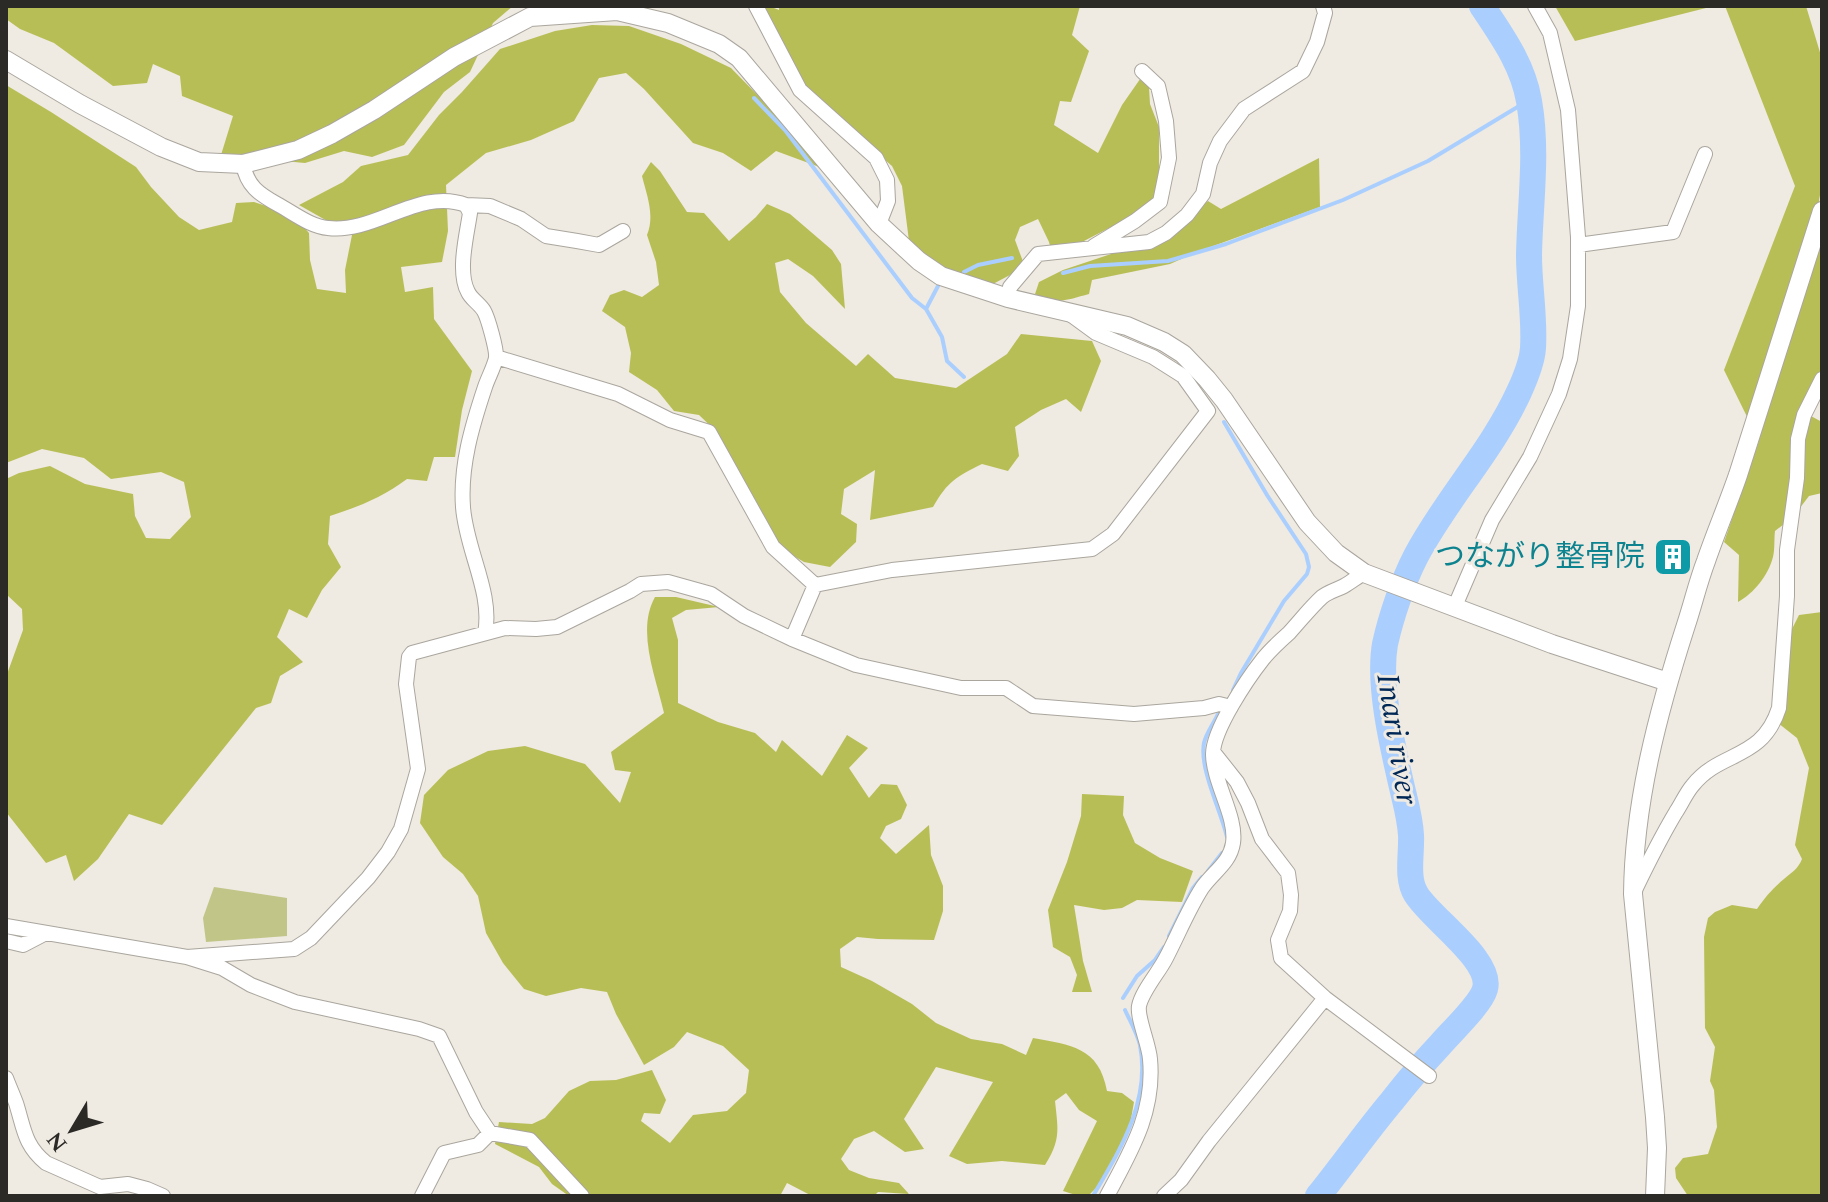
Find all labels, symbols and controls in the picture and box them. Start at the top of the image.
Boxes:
place label: つながり整骨院 [1435,534,1645,580]
building icon: つながり整骨院 [1652,536,1694,578]
water label: Inari river [1362,670,1432,809]
north arrow [32,1090,112,1170]
text: N [39,1124,76,1159]

